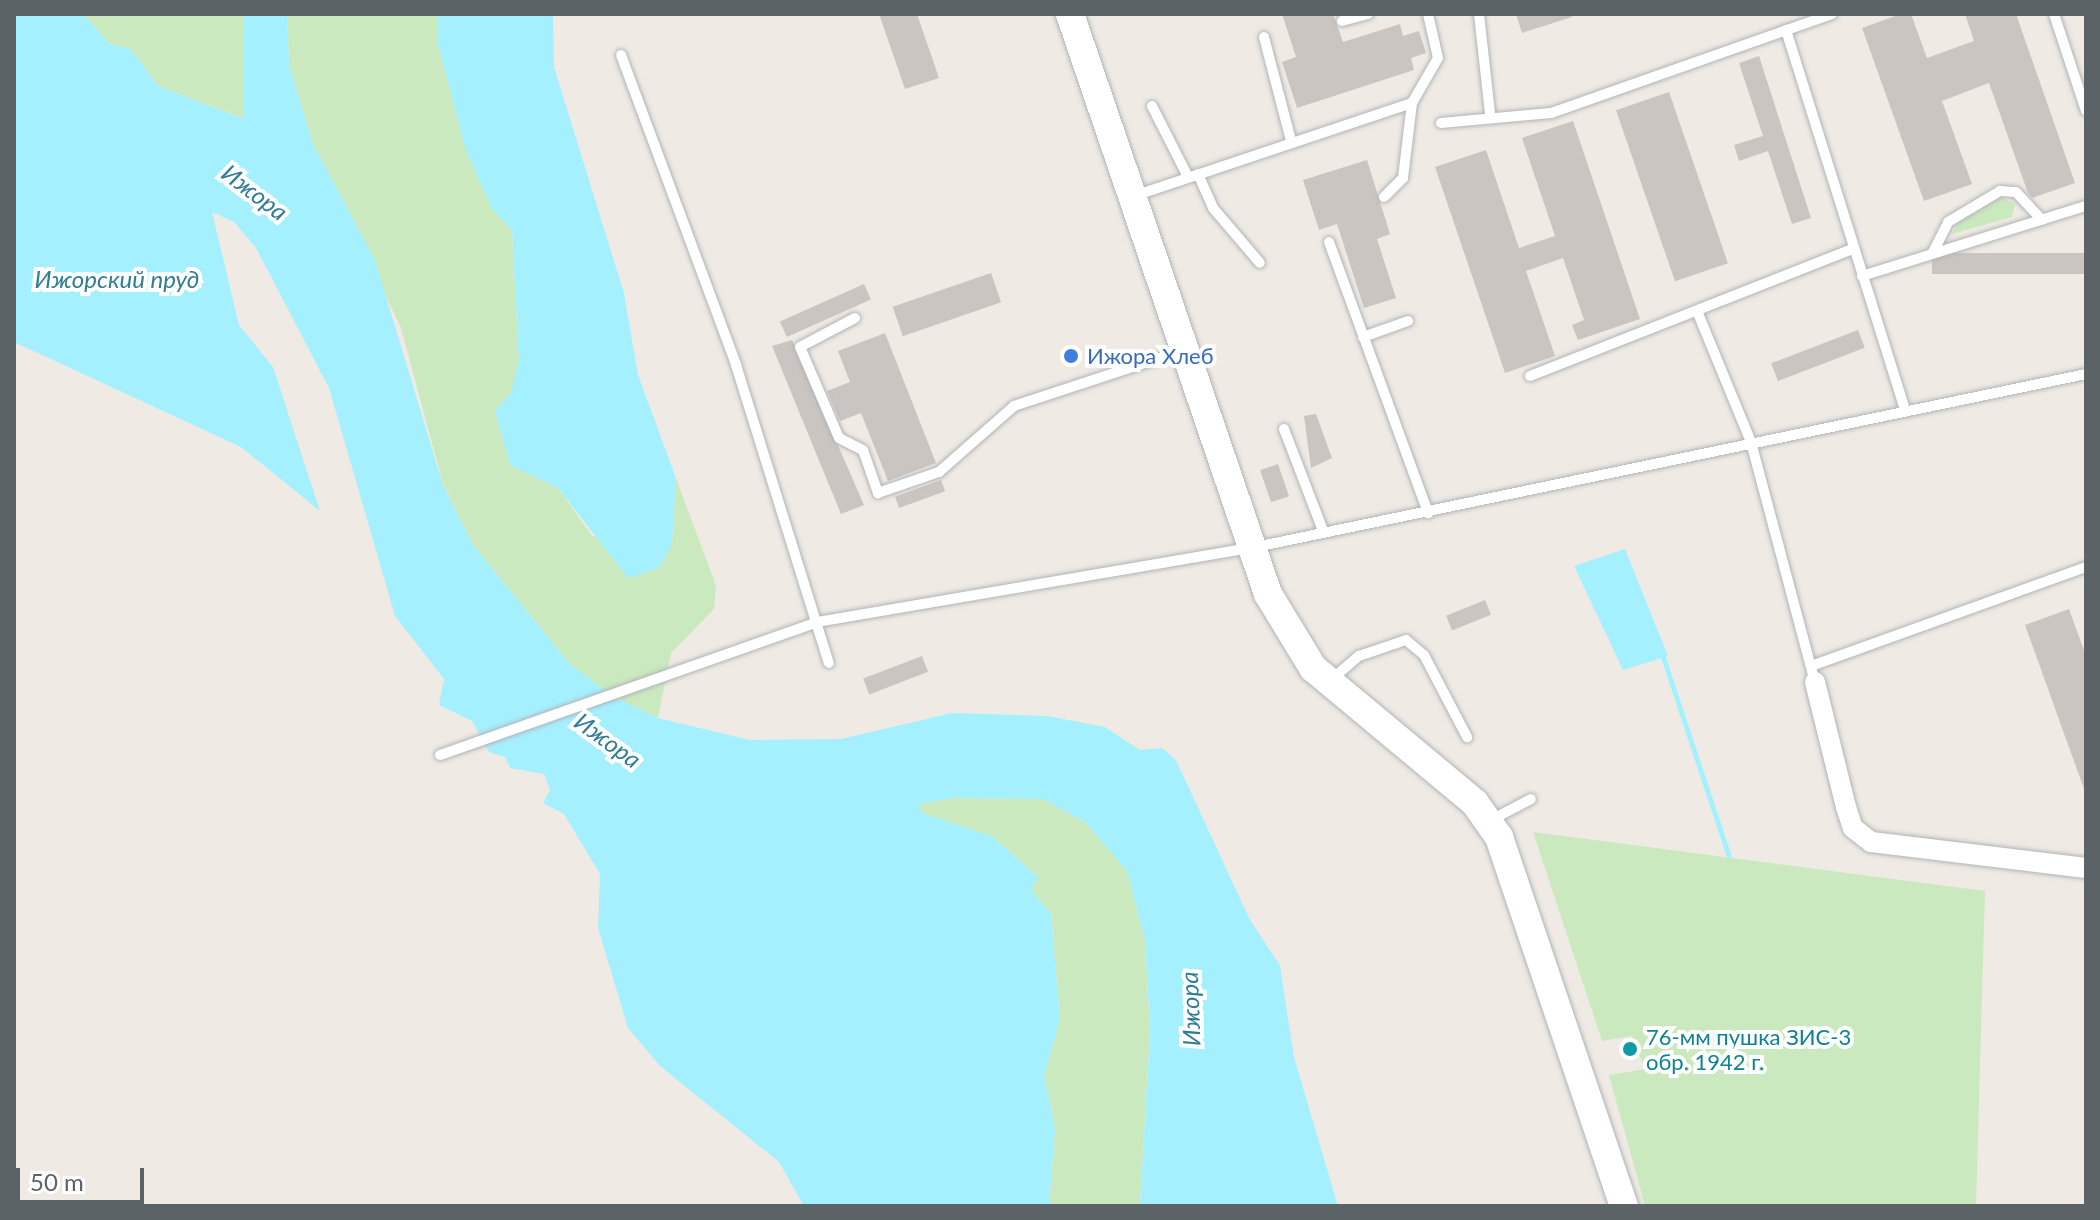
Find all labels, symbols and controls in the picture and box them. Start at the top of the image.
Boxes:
water label: Ижора [216,158,294,226]
water label: Ижорский пруд [35,265,199,293]
place label: Ижора Хлеб [1087,343,1214,369]
marker: Ижора Хлеб [1062,347,1080,365]
water label: Ижора [569,706,647,774]
water label: Ижора [1174,971,1206,1047]
place label: 76-мм пушка ЗИС-3 обр. 1942 г. [1646,1023,1851,1074]
marker: 76-мм пушка ЗИС-3 обр. 1942 г. [1621,1040,1639,1058]
scale bar [20,1152,148,1202]
text: 50 m [30,1167,84,1196]

